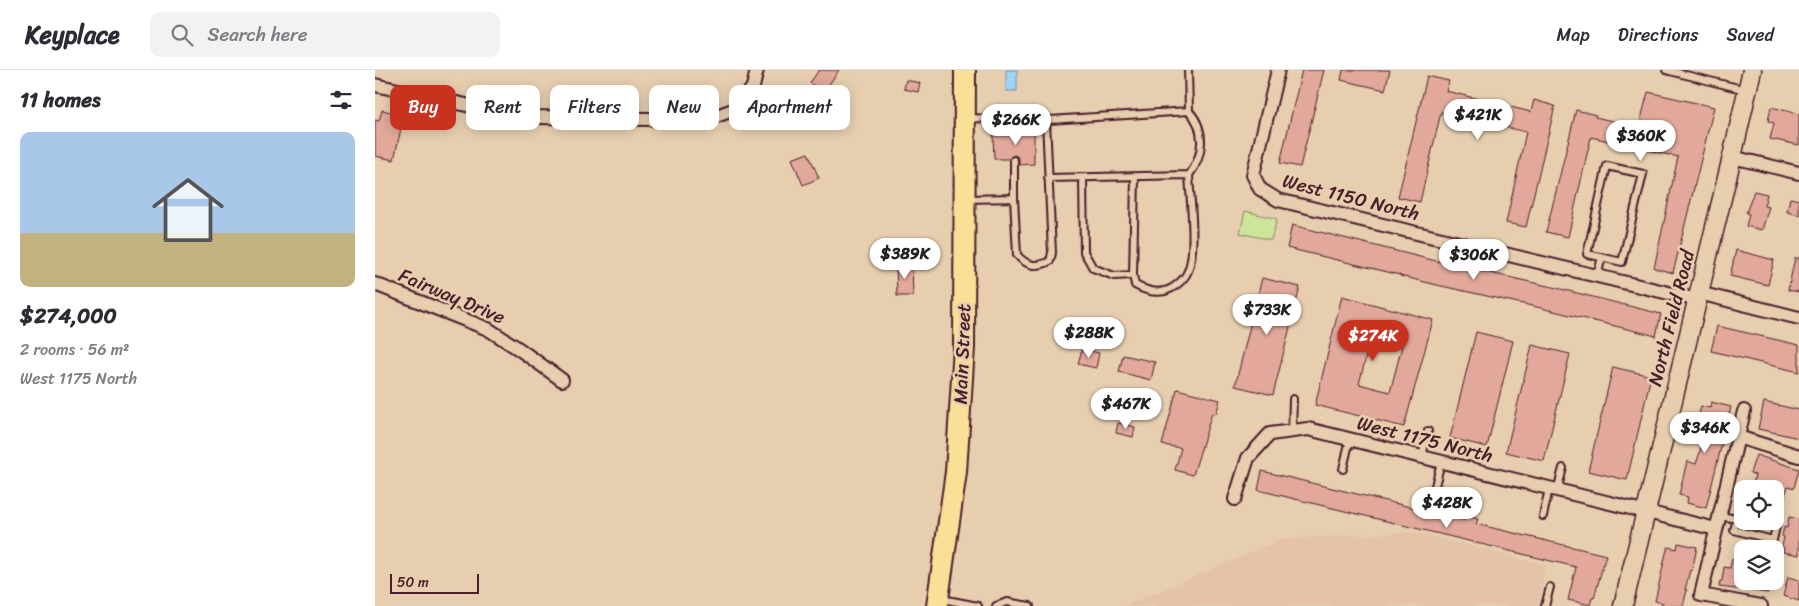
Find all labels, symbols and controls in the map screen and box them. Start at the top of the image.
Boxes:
search box [150,12,500,57]
text: Keyplace [25,14,120,56]
text: Search here [208,18,308,51]
text: Map [1557,19,1590,51]
text: Directions [1618,19,1699,51]
text: Saved [1727,19,1774,51]
icon: search [168,21,196,49]
text: 11 homes [20,81,101,119]
chip: Buy [390,85,456,130]
chip: Rent [466,85,540,130]
chip: Filters [550,85,639,130]
chip: New [649,85,719,130]
chip: Apartment [729,85,850,130]
icon: filters [327,86,355,114]
pin: $421K [1443,98,1513,141]
text: $421K [1455,100,1501,129]
pin: $266K [981,104,1051,146]
text: $266K [992,105,1040,134]
pin: $360K [1606,119,1676,162]
text: $360K [1617,121,1665,150]
street label: West 1150 North [1279,164,1423,230]
icon: home [143,165,233,255]
pin: $389K [870,238,940,280]
pin: $306K [1439,238,1509,281]
text: $389K [881,239,929,268]
text: $306K [1450,240,1498,269]
street label: North Field Road [1638,244,1704,390]
street label: Fairway Drive [393,259,511,333]
pin: $733K [1232,294,1302,336]
text: $733K [1243,295,1291,324]
text: $274,000 [20,297,117,335]
street label: Main Street [944,303,980,405]
pin: $288K [1054,316,1124,359]
text: $288K [1064,318,1114,347]
pin: $274K [1338,320,1408,362]
text: $274K [1349,321,1397,350]
text: 2 rooms · 56 m² [20,335,129,364]
text: West 1175 North [20,364,137,393]
pin: $467K [1091,388,1161,430]
text: $467K [1102,389,1150,418]
street label: West 1175 North [1354,406,1496,472]
pin: $346K [1670,412,1740,454]
text: $346K [1681,413,1729,442]
map controls [1734,480,1784,590]
button: locate [1734,480,1784,530]
pin: $428K [1412,486,1482,529]
text: $428K [1422,488,1472,517]
button: layers [1734,540,1784,590]
text: 50 m [397,570,429,595]
scale bar [390,571,479,594]

